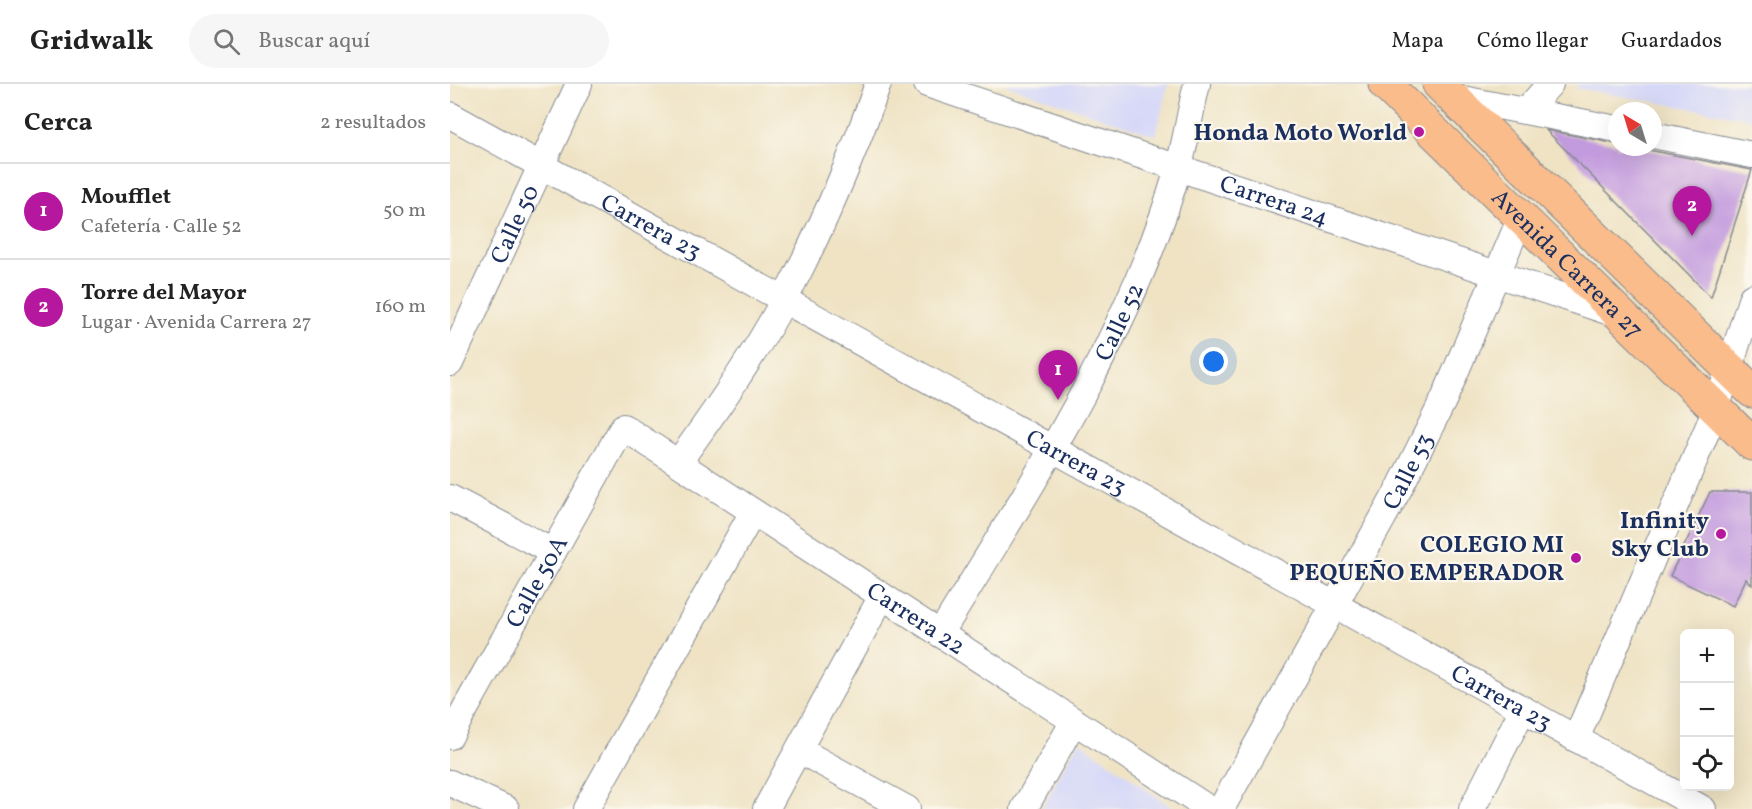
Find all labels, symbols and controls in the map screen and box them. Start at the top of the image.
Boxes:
search box [189,14,609,68]
text: Gridwalk [30,22,153,61]
icon: search [210,25,243,58]
text: Buscar aquí [258,26,370,57]
text: Mapa [1391,27,1444,56]
text: Cómo llegar [1477,27,1588,56]
text: Guardados [1621,27,1722,56]
north arrow [1608,102,1662,156]
text: Cerca [24,105,93,141]
text: 2 resultados [320,109,426,137]
place label: Honda Moto World [1194,117,1407,151]
marker: Honda Moto World [1412,125,1426,139]
street label: Carrera 24 [1215,168,1332,236]
street label: Calle 50 [483,180,549,270]
text: Moufflet [81,182,171,213]
street label: Avenida Carrera 27 [1483,182,1650,347]
pin: 2 [1672,186,1712,236]
street label: Carrera 23 [594,187,707,270]
text: 1 [39,197,48,225]
text: 50 m [383,197,426,225]
text: Cafetería · Calle 52 [81,213,242,241]
text: Torre del Mayor [81,278,247,309]
street label: Calle 52 [1088,278,1154,368]
text: 2 [38,293,49,321]
text: 160 m [374,293,426,321]
text: Lugar · Avenida Carrera 27 [81,309,311,337]
your location [1199,347,1228,376]
pin: 1 [1038,350,1078,400]
street label: Carrera 23 [1019,422,1132,505]
street label: Calle 53 [1375,428,1443,517]
place label: Infinity Sky Club [1611,505,1710,567]
marker: Infinity Sky Club [1714,527,1728,541]
place label: COLEGIO MI PEQUEÑO EMPERADOR [1289,529,1564,591]
street label: Calle 50A [499,530,578,635]
marker: COLEGIO MI PEQUEÑO EMPERADOR [1569,551,1583,565]
street label: Carrera 22 [859,575,971,664]
map controls [1680,629,1734,791]
button: + [1680,629,1734,683]
street label: Carrera 23 [1444,658,1557,741]
button: − [1680,683,1734,737]
button: locate [1680,737,1734,791]

